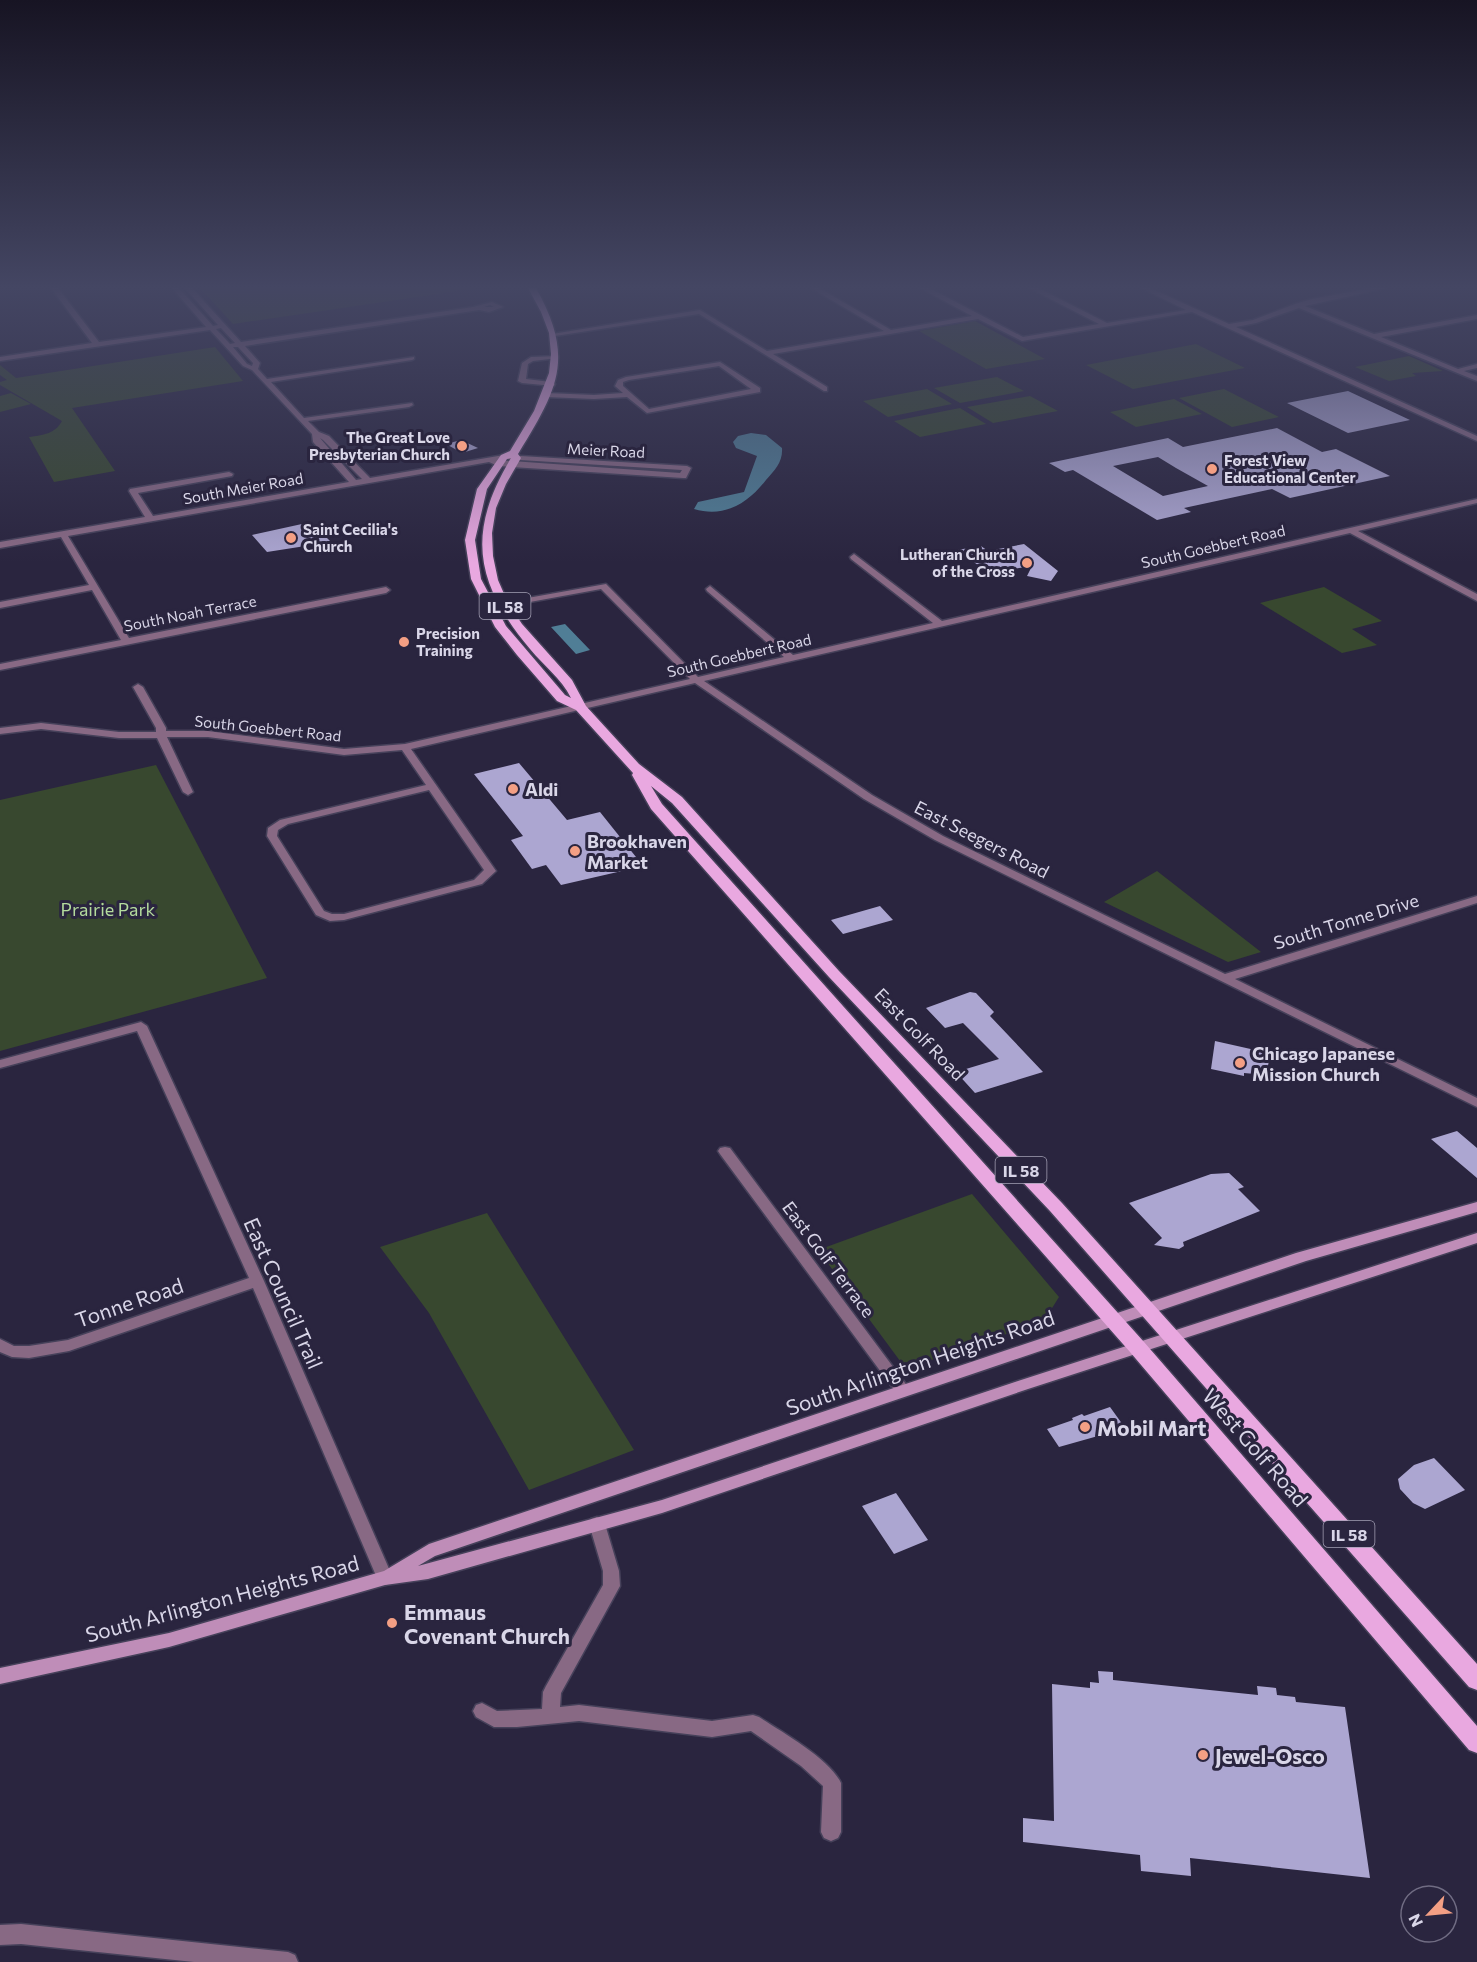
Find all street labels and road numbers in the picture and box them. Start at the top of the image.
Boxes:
street label: Meier Road [567,439,645,461]
street label: South Meier Road [182,469,304,507]
street label: South Goebbert Road [1139,521,1287,571]
street label: South Noah Terrace [122,591,258,635]
road number: IL 58 [480,593,530,619]
street label: South Goebbert Road [665,630,813,680]
street label: South Goebbert Road [194,711,342,745]
street label: East Seegers Road [911,796,1053,882]
street label: South Tonne Drive [1271,888,1421,954]
street label: East Golf Road [870,983,970,1085]
road number: IL 58 [996,1157,1046,1183]
street label: East Golf Terrace [778,1197,880,1321]
street label: East Council Trail [239,1213,329,1373]
street label: Tonne Road [72,1272,186,1332]
street label: South Arlington Heights Road [783,1304,1057,1420]
street label: West Golf Road [1198,1383,1314,1511]
road number: IL 58 [1324,1521,1374,1547]
street label: South Arlington Heights Road [82,1549,362,1647]

